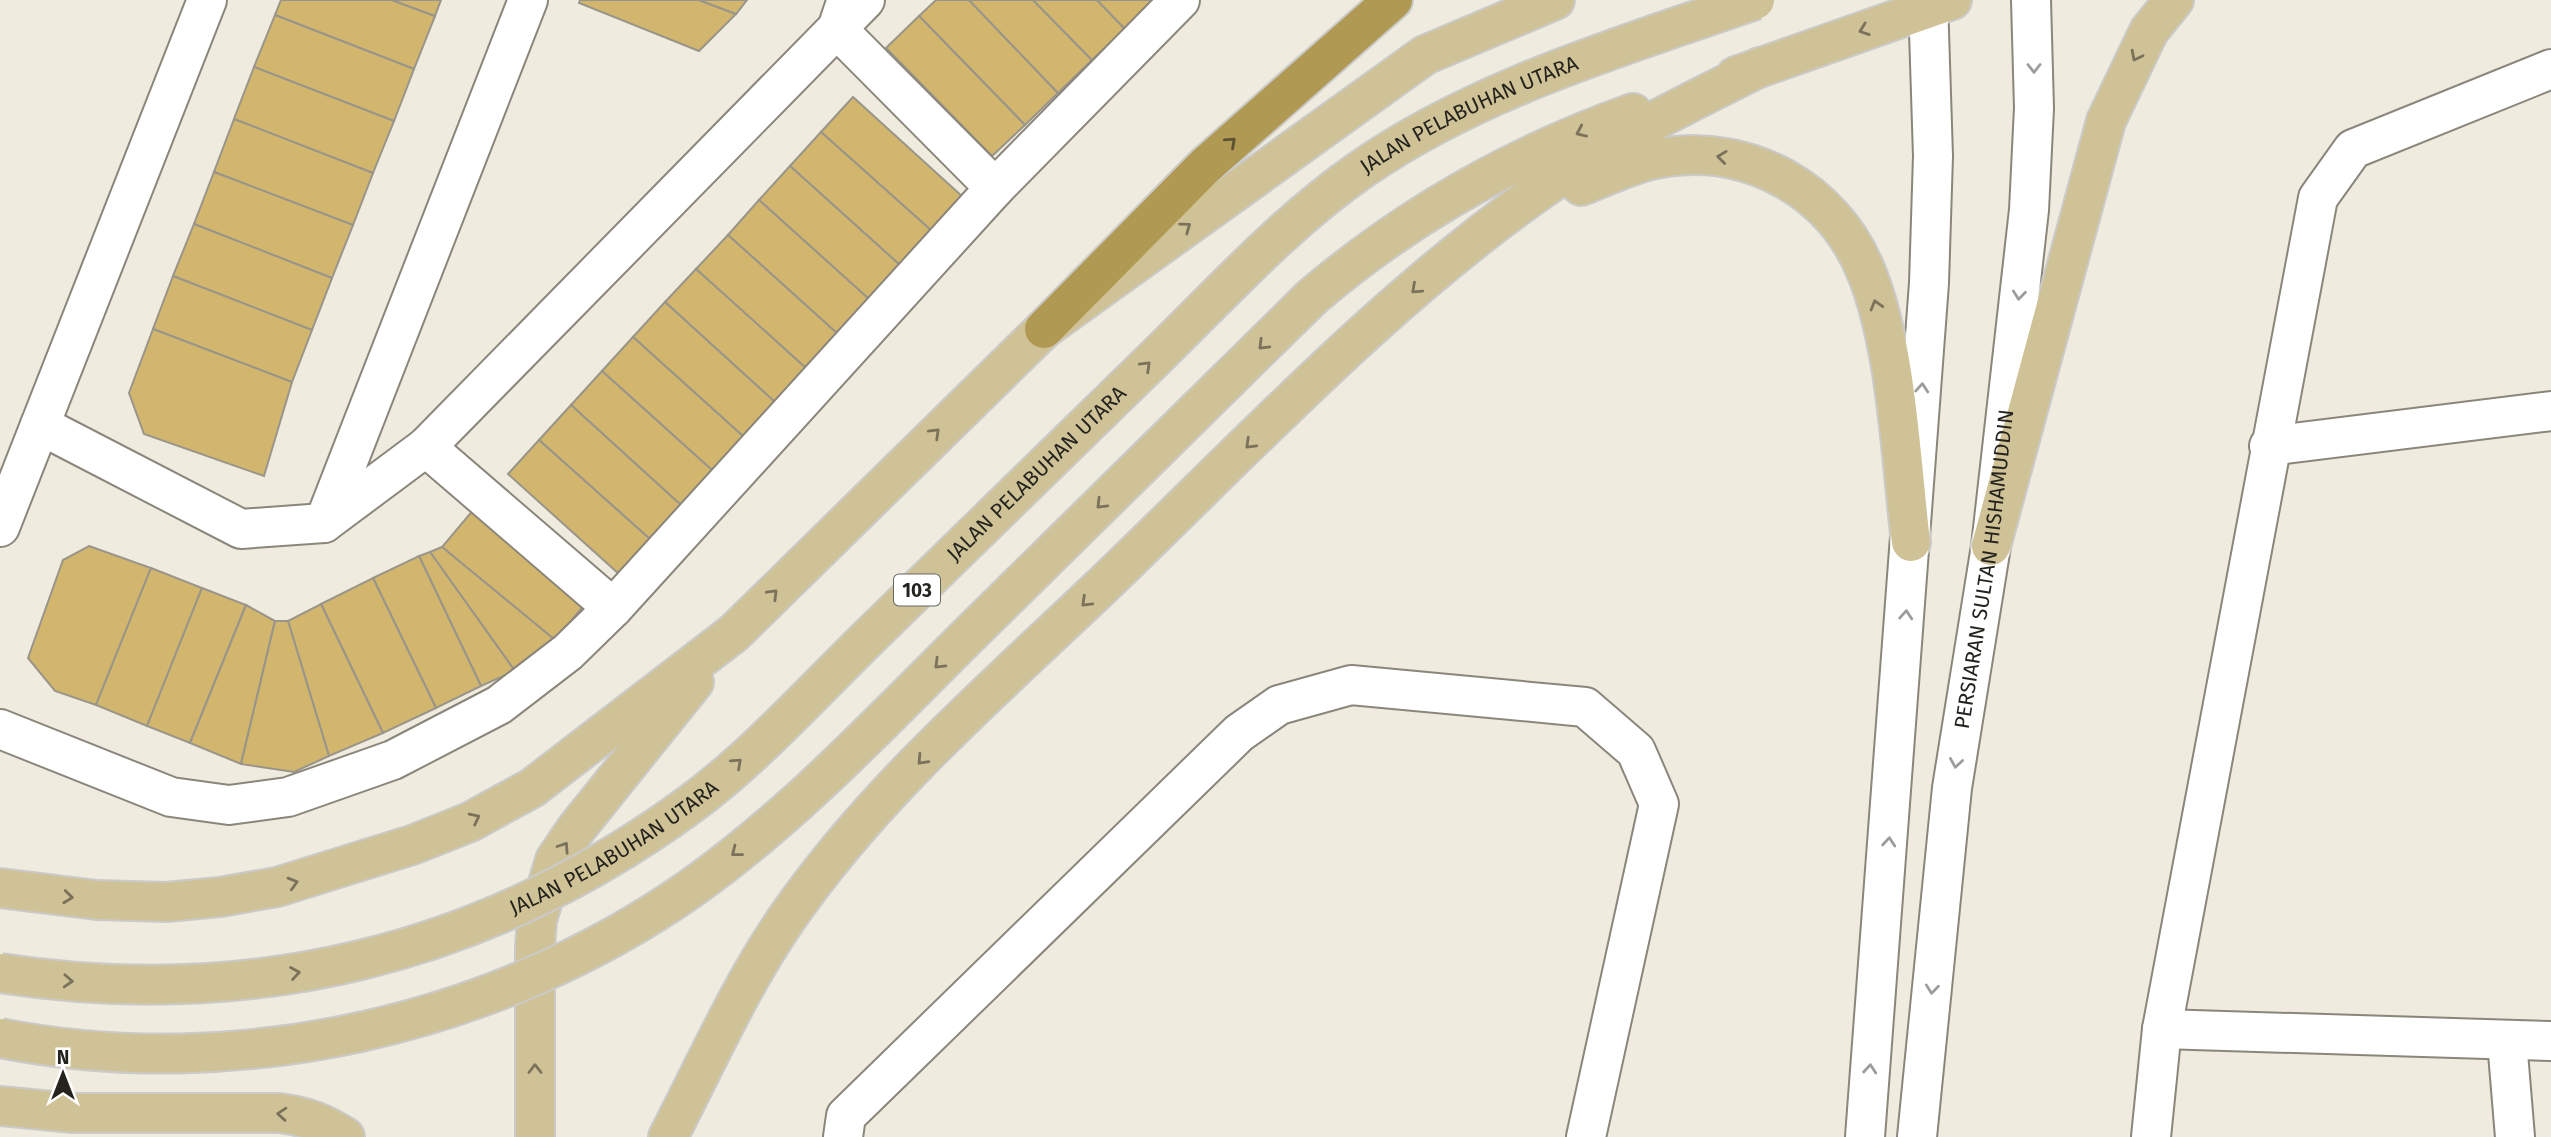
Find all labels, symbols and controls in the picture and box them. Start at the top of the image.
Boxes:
one-way arrow [1859,22,1871,36]
one-way arrow [2130,49,2144,61]
street label: JALAN PELABUHAN UTARA [1355,50,1582,179]
one-way arrow [2026,63,2042,74]
one-way arrow [1576,124,1588,138]
one-way arrow [1223,138,1236,151]
one-way arrow [1717,149,1728,164]
one-way arrow [1178,223,1191,235]
one-way arrow [1411,280,1424,293]
one-way arrow [2012,290,2027,301]
one-way arrow [1870,299,1884,311]
one-way arrow [1259,336,1272,349]
one-way arrow [1138,362,1151,375]
street label: JALAN PELABUHAN UTARA [941,380,1131,567]
one-way arrow [1914,383,1929,394]
street label: PERSIARAN SULTAN HISHAMUDDIN [1949,408,2019,731]
one-way arrow [927,429,940,442]
one-way arrow [1245,436,1258,449]
one-way arrow [1096,496,1109,509]
road number: 103 [894,575,940,606]
one-way arrow [765,589,778,602]
one-way arrow [1081,593,1094,606]
one-way arrow [1898,610,1913,621]
one-way arrow [934,655,947,668]
one-way arrow [917,752,930,765]
one-way arrow [1949,757,1964,769]
one-way arrow [729,759,742,772]
street label: JALAN PELABUHAN UTARA [505,774,724,921]
one-way arrow [468,813,481,827]
one-way arrow [1881,836,1896,847]
one-way arrow [556,841,569,854]
one-way arrow [732,844,745,856]
one-way arrow [287,876,299,891]
one-way arrow [62,889,73,904]
one-way arrow [289,966,300,981]
one-way arrow [62,973,73,988]
one-way arrow [1924,983,1939,995]
north arrow [28,1039,98,1109]
text: N [57,1046,69,1069]
one-way arrow [527,1063,543,1074]
one-way arrow [1862,1063,1877,1074]
one-way arrow [276,1107,287,1122]

